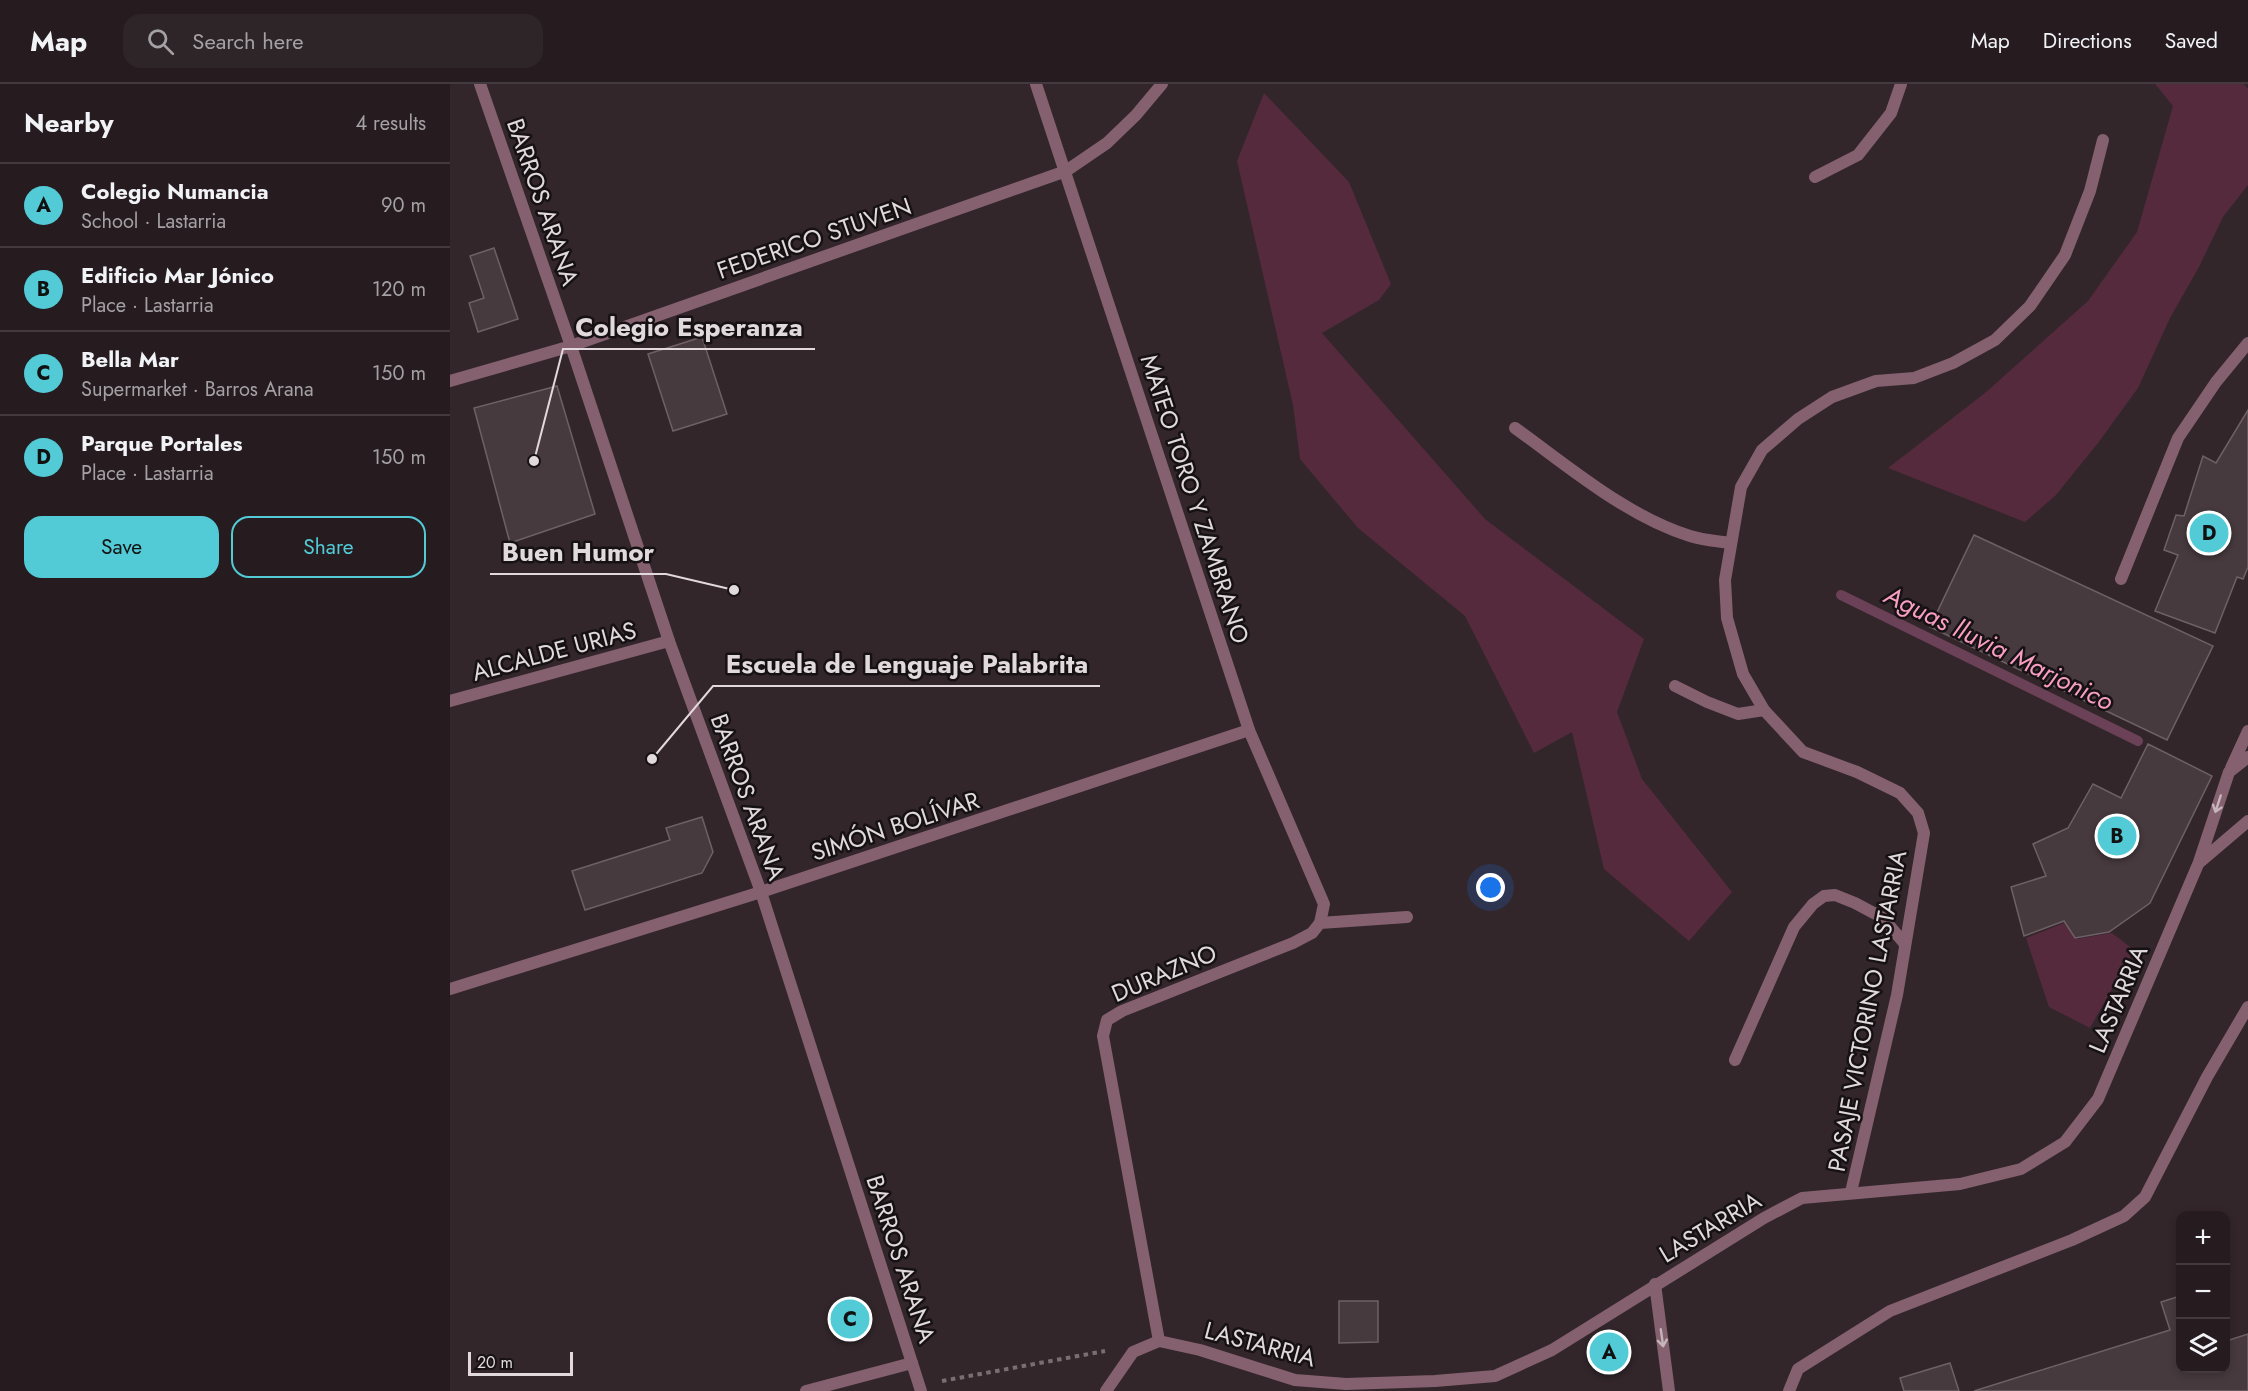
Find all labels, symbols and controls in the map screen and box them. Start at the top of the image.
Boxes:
search box [123,14,543,68]
text: Map [30,21,87,62]
icon: search [144,25,177,58]
text: Search here [192,25,304,57]
text: Map [1971,26,2010,56]
text: Directions [2043,26,2132,56]
text: Saved [2165,26,2218,56]
text: Nearby [24,104,113,142]
text: 4 results [355,109,426,138]
street label: BARROS ARANA [498,114,588,290]
text: Colegio Numancia [81,175,269,207]
street label: FEDERICO STUVEN [712,188,916,288]
text: A [36,191,51,220]
text: 90 m [381,191,426,220]
text: School · Lastarria [81,207,226,236]
text: Edificio Mar Jónico [81,259,274,291]
text: B [37,275,50,304]
text: 120 m [372,275,426,304]
text: Place · Lastarria [81,291,214,320]
callout: Colegio Esperanza [563,305,815,349]
text: Colegio Esperanza [575,308,803,346]
text: Bella Mar [81,343,179,375]
street label: MATEO TORO Y ZAMBRANO [1132,350,1258,648]
text: C [36,359,51,388]
text: 150 m [372,359,426,388]
text: Supermarket · Barros Arana [81,375,314,404]
text: Parque Portales [81,427,243,459]
text: D [36,443,51,472]
text: 150 m [372,443,426,472]
text: Place · Lastarria [81,459,214,488]
pin: D [2190,510,2228,556]
button: Save [24,516,219,578]
button: Share [231,516,426,578]
callout: Buen Humor [490,530,666,574]
text: Buen Humor [502,533,655,571]
water label: Aguas lluvia Marjonico [1877,576,2120,720]
street label: ALCALDE URIAS [468,612,640,690]
callout: Escuela de Lenguaje Palabrita [713,642,1100,686]
text: Escuela de Lenguaje Palabrita [726,645,1088,683]
street label: BARROS ARANA [702,709,794,885]
street label: SIMÓN BOLÍVAR [806,782,984,870]
one-way arrow [2212,794,2223,813]
pin: B [2098,814,2136,858]
street label: PASAJE VICTORINO LASTARRIA [1819,847,1915,1175]
your location [1476,873,1505,902]
street label: DURAZNO [1106,935,1222,1011]
street label: LASTARRIA [2080,940,2156,1058]
street label: BARROS ARANA [857,1171,945,1348]
street label: LASTARRIA [1652,1183,1768,1271]
map controls [2176,1211,2230,1373]
button: + [2176,1211,2230,1265]
button: − [2176,1265,2230,1319]
pin: C [830,1296,870,1342]
street label: LASTARRIA [1201,1312,1320,1376]
button: layers [2176,1319,2230,1373]
one-way arrow [1657,1327,1668,1347]
pin: A [1590,1330,1628,1374]
scale bar [468,1349,573,1376]
text: 20 m [477,1351,513,1374]

